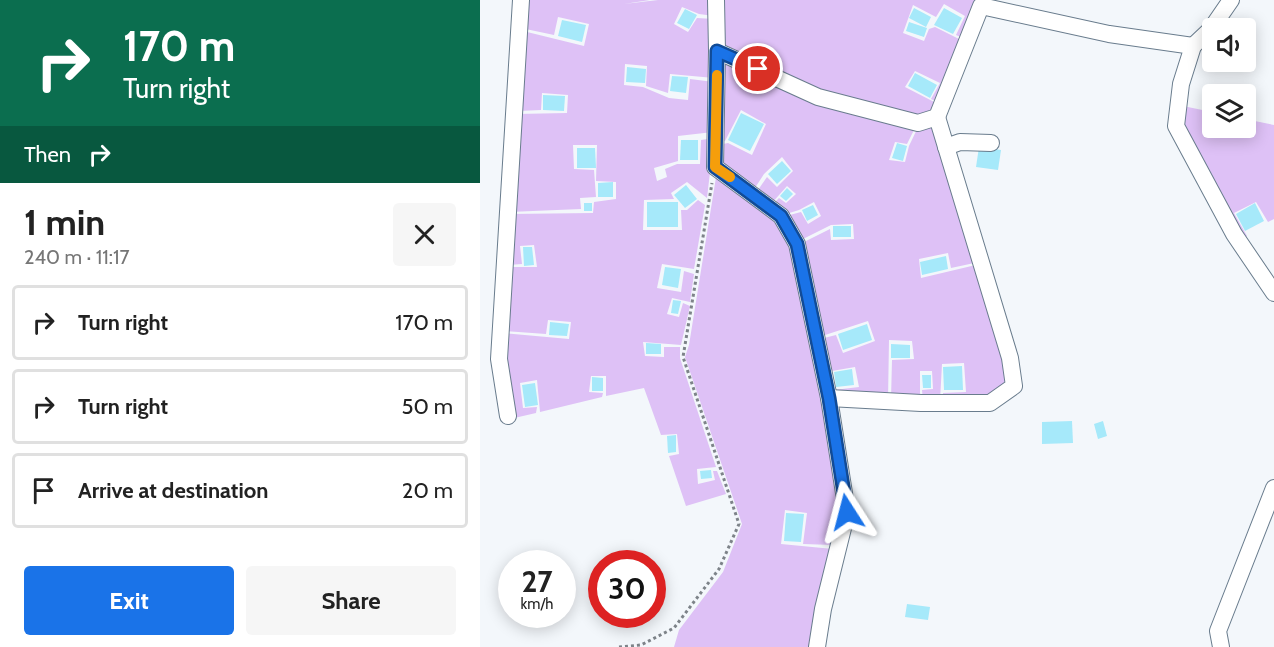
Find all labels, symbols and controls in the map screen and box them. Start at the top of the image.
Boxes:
map controls [1202,18,1256,138]
button: sound [1202,18,1256,72]
text: 170 m [123,20,235,72]
icon: right [24,24,102,102]
pin [732,43,783,94]
icon: arrive [741,52,774,85]
text: Turn right [123,72,230,105]
button: layers [1202,84,1256,138]
icon: right [83,138,116,171]
text: Then [24,141,71,168]
text: 1 min [24,200,105,244]
button: close [393,203,456,266]
text: 240 m · 11:17 [24,245,130,269]
icon: right [27,306,60,339]
text: Turn right [78,309,168,336]
text: 170 m [395,309,453,336]
icon: right [27,390,60,423]
text: Turn right [78,393,168,420]
text: 50 m [401,393,453,420]
icon: arrive [27,474,60,507]
text: Arrive at destination [78,477,268,504]
text: 20 m [402,477,453,504]
position arrow [815,480,879,544]
speed limit sign: 30 [588,550,666,628]
text: 27 [521,563,553,600]
button: Exit [24,566,234,635]
button: Share [246,566,456,635]
text: km/h [521,595,553,613]

